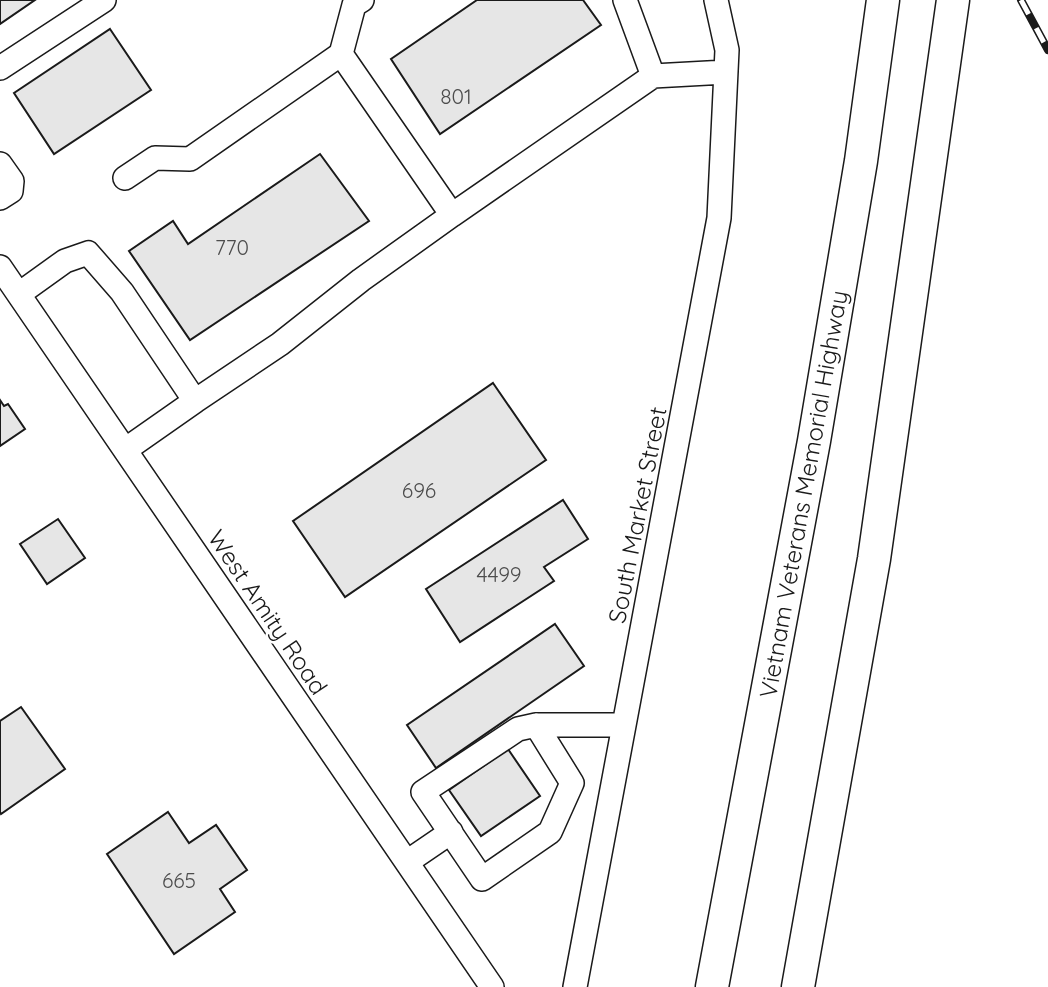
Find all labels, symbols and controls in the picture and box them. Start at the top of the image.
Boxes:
house number: 801 [440,83,472,109]
house number: 770 [215,234,249,260]
street label: Vietnam Veterans Memorial Highway [752,288,854,700]
street label: South Market Street [601,404,673,626]
house number: 696 [402,477,436,503]
street label: West Amity Road [202,524,334,700]
house number: 4499 [476,561,522,587]
house number: 665 [162,867,196,893]

